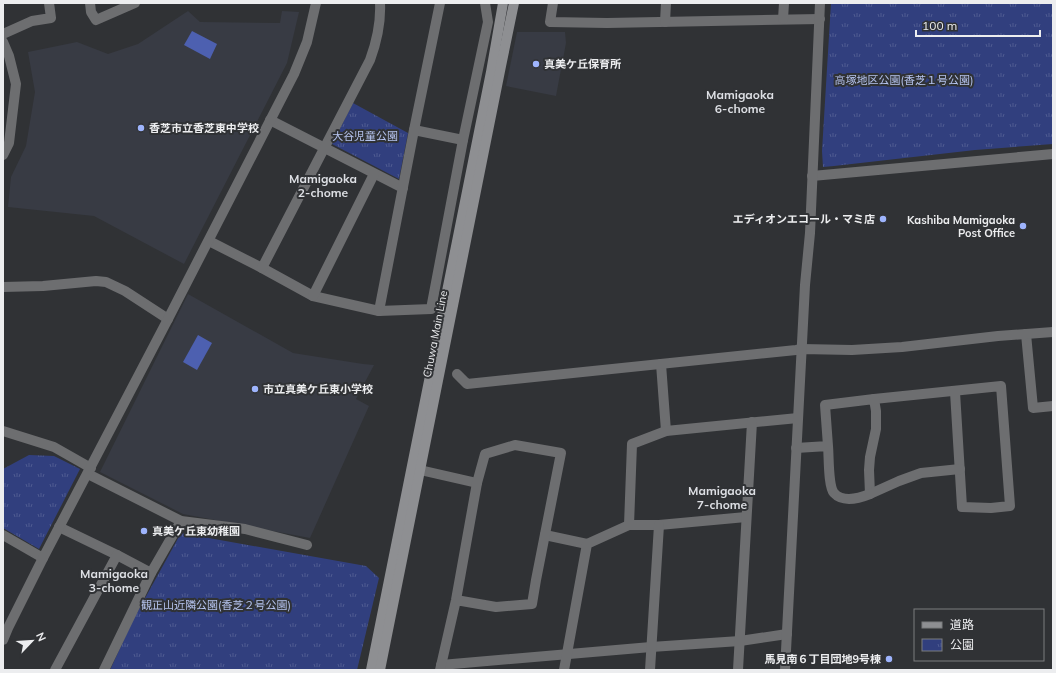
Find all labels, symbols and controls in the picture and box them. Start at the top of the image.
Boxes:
scale bar [916,12,1040,38]
text: 100 m [922,18,957,33]
place label: 真美ケ丘保育所 [544,57,621,71]
marker: 真美ケ丘保育所 [531,59,541,69]
park label: 高塚地区公園(香芝１号公園) [835,73,974,87]
district label: Mamigaoka 6-chome [706,87,774,116]
place label: 香芝市立香芝東中学校 [149,121,259,135]
marker: 香芝市立香芝東中学校 [136,123,146,133]
park label: 大谷児童公園 [332,129,398,143]
district label: Mamigaoka 2-chome [289,171,357,200]
place label: エディオンエコール・マミ店 [733,212,875,226]
place label: Kashiba Mamigaoka Post Office [907,213,1015,240]
marker: エディオンエコール・マミ店 [878,214,888,224]
marker: Kashiba Mamigaoka Post Office [1018,221,1028,231]
street label: Chuwa Main Line [420,289,450,379]
place label: 市立真美ケ丘東小学校 [263,382,373,396]
marker: 市立真美ケ丘東小学校 [250,384,260,394]
district label: Mamigaoka 7-chome [688,483,756,512]
place label: 真美ケ丘東幼稚園 [152,524,240,538]
marker: 真美ケ丘東幼稚園 [139,526,149,536]
district label: Mamigaoka 3-chome [80,566,148,595]
park label: 観正山近隣公園(香芝２号公園) [141,598,291,612]
legend [914,609,1044,661]
text: 道路 [950,617,974,632]
north arrow [12,621,52,661]
text: N [33,630,49,643]
text: 公園 [950,637,974,652]
place label: 馬見南６丁目団地9号棟 [764,652,881,666]
marker: 馬見南６丁目団地9号棟 [884,654,894,664]

